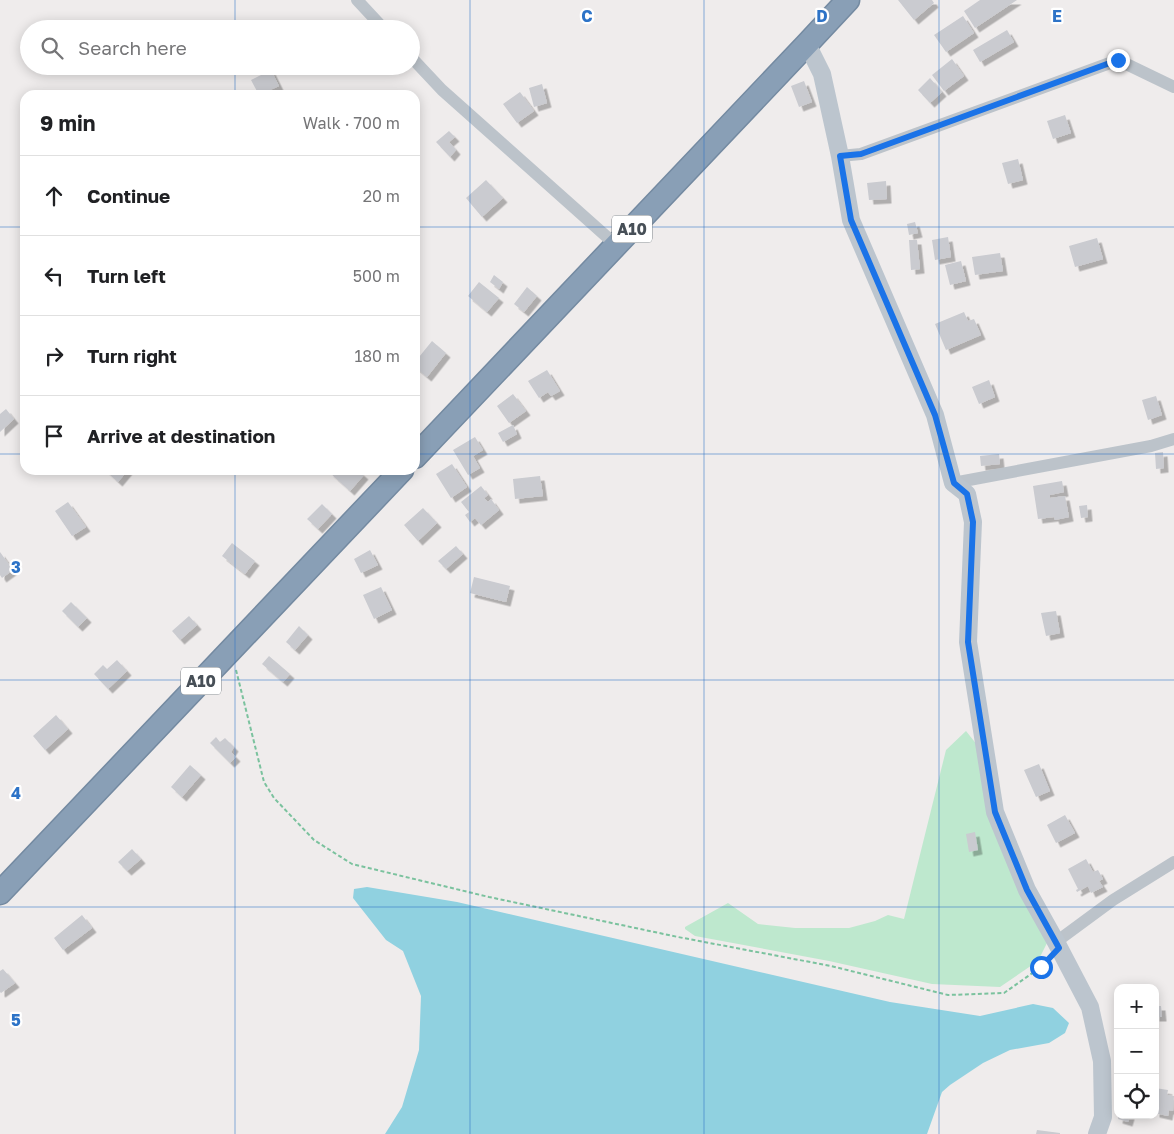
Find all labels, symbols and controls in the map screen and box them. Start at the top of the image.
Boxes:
text: C [581,6,593,26]
text: D [816,6,828,26]
text: E [1052,6,1062,26]
search box [20,20,420,75]
icon: search [38,34,66,62]
text: Search here [78,36,187,59]
route end [1107,49,1130,72]
text: 9 min [40,110,95,136]
text: Walk · 700 m [303,113,400,133]
icon: ahead [40,182,68,210]
text: Continue [87,184,170,207]
text: 20 m [363,186,400,206]
road number: A10 [612,215,652,242]
icon: left [40,262,68,290]
text: Turn left [87,264,166,287]
text: 500 m [353,266,400,286]
icon: right [40,342,68,370]
text: Turn right [87,344,177,367]
text: 180 m [354,346,400,366]
icon: arrive [40,422,68,450]
text: Arrive at destination [87,424,275,447]
text: 3 [11,557,21,577]
road number: A10 [181,668,221,694]
text: 4 [11,783,21,803]
route start [1030,956,1053,979]
map controls [1114,984,1159,1119]
button: + [1114,984,1159,1029]
text: 5 [11,1010,21,1030]
button: − [1114,1029,1159,1074]
button: locate [1114,1074,1159,1119]

